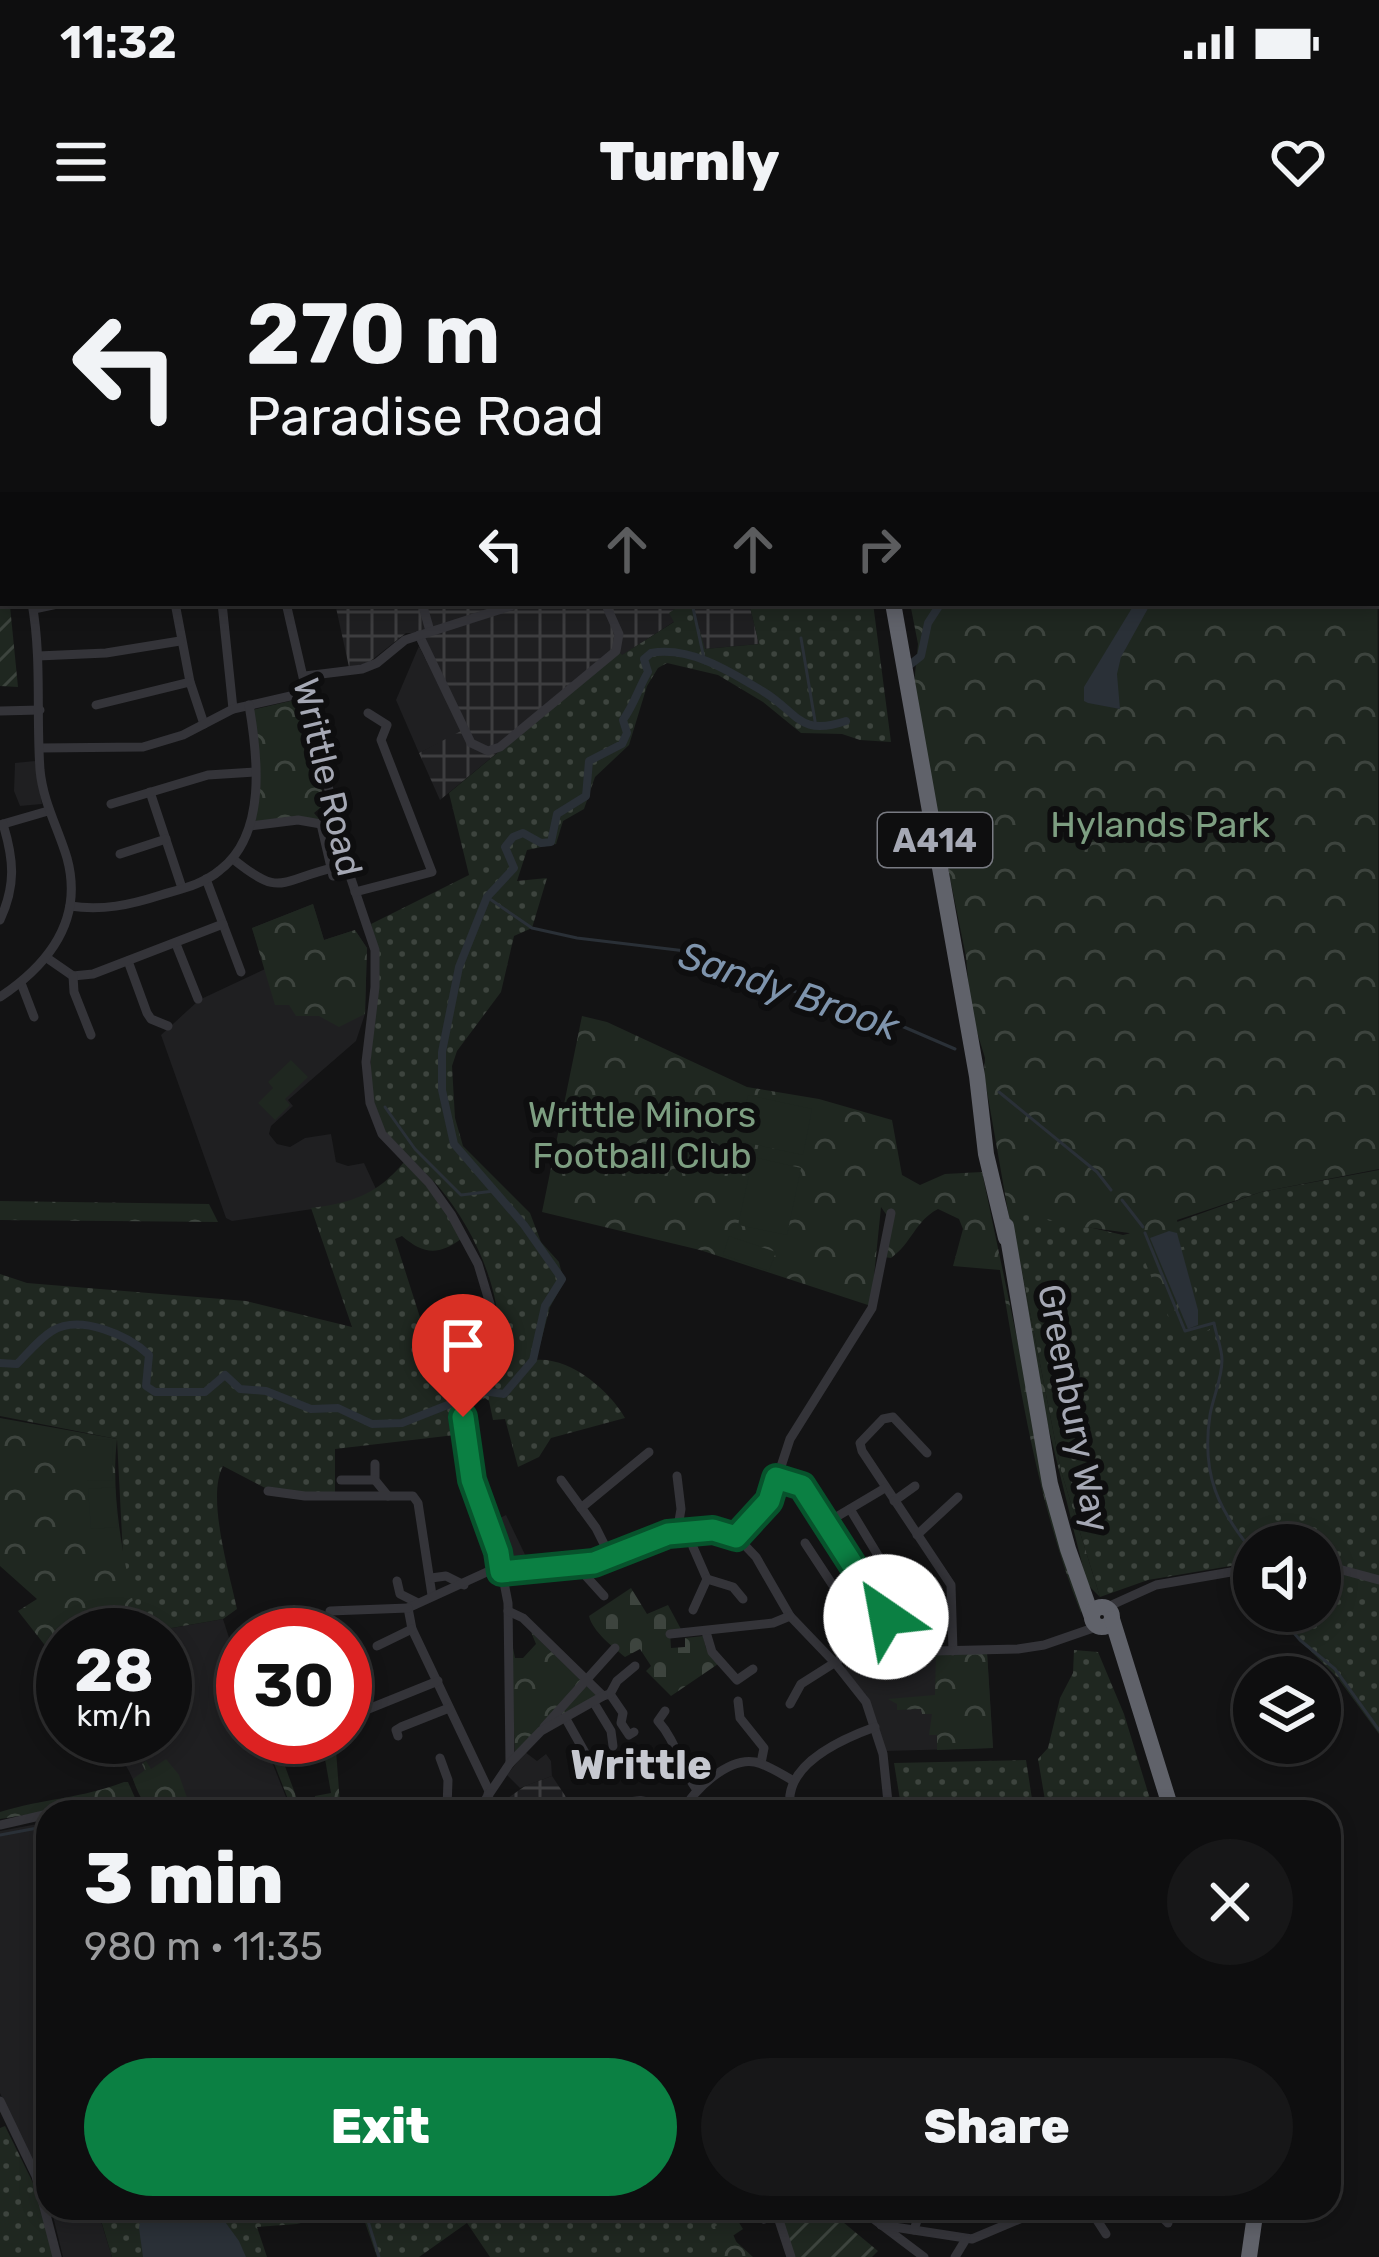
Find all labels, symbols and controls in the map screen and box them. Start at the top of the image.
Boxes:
text: 11:32 [60,16,177,69]
icon: menu [48,129,114,195]
icon: heart [1265,129,1331,195]
text: Turnly [599,130,780,194]
text: 270 m [246,284,501,384]
icon: left [48,288,204,444]
text: Paradise Road [246,385,604,449]
icon: left [468,516,534,582]
icon: ahead [594,516,660,582]
icon: ahead [720,516,786,582]
icon: right [846,516,912,582]
street label: Writtle Road [284,674,372,880]
park label: Hylands Park [1050,803,1270,846]
road number: A414 [878,813,992,867]
water label: Sandy Brook [673,932,906,1050]
park label: Writtle Minors Football Club [528,1093,756,1177]
street label: Greenbury Way [1029,1281,1119,1535]
pin [412,1294,514,1417]
icon: arrive [430,1312,496,1378]
map controls [1233,1524,1341,1764]
button: sound [1233,1524,1341,1632]
position arrow [823,1554,949,1680]
speed limit sign: 30 [216,1608,372,1764]
text: 28 [74,1635,154,1706]
button: layers [1233,1656,1341,1764]
text: km/h [77,1698,151,1734]
district label: Writtle [570,1740,712,1790]
text: 3 min [84,1836,284,1921]
button: close [1167,1839,1293,1965]
text: 980 m · 11:35 [84,1924,323,1970]
button: Exit [84,2058,677,2196]
button: Share [701,2058,1293,2196]

